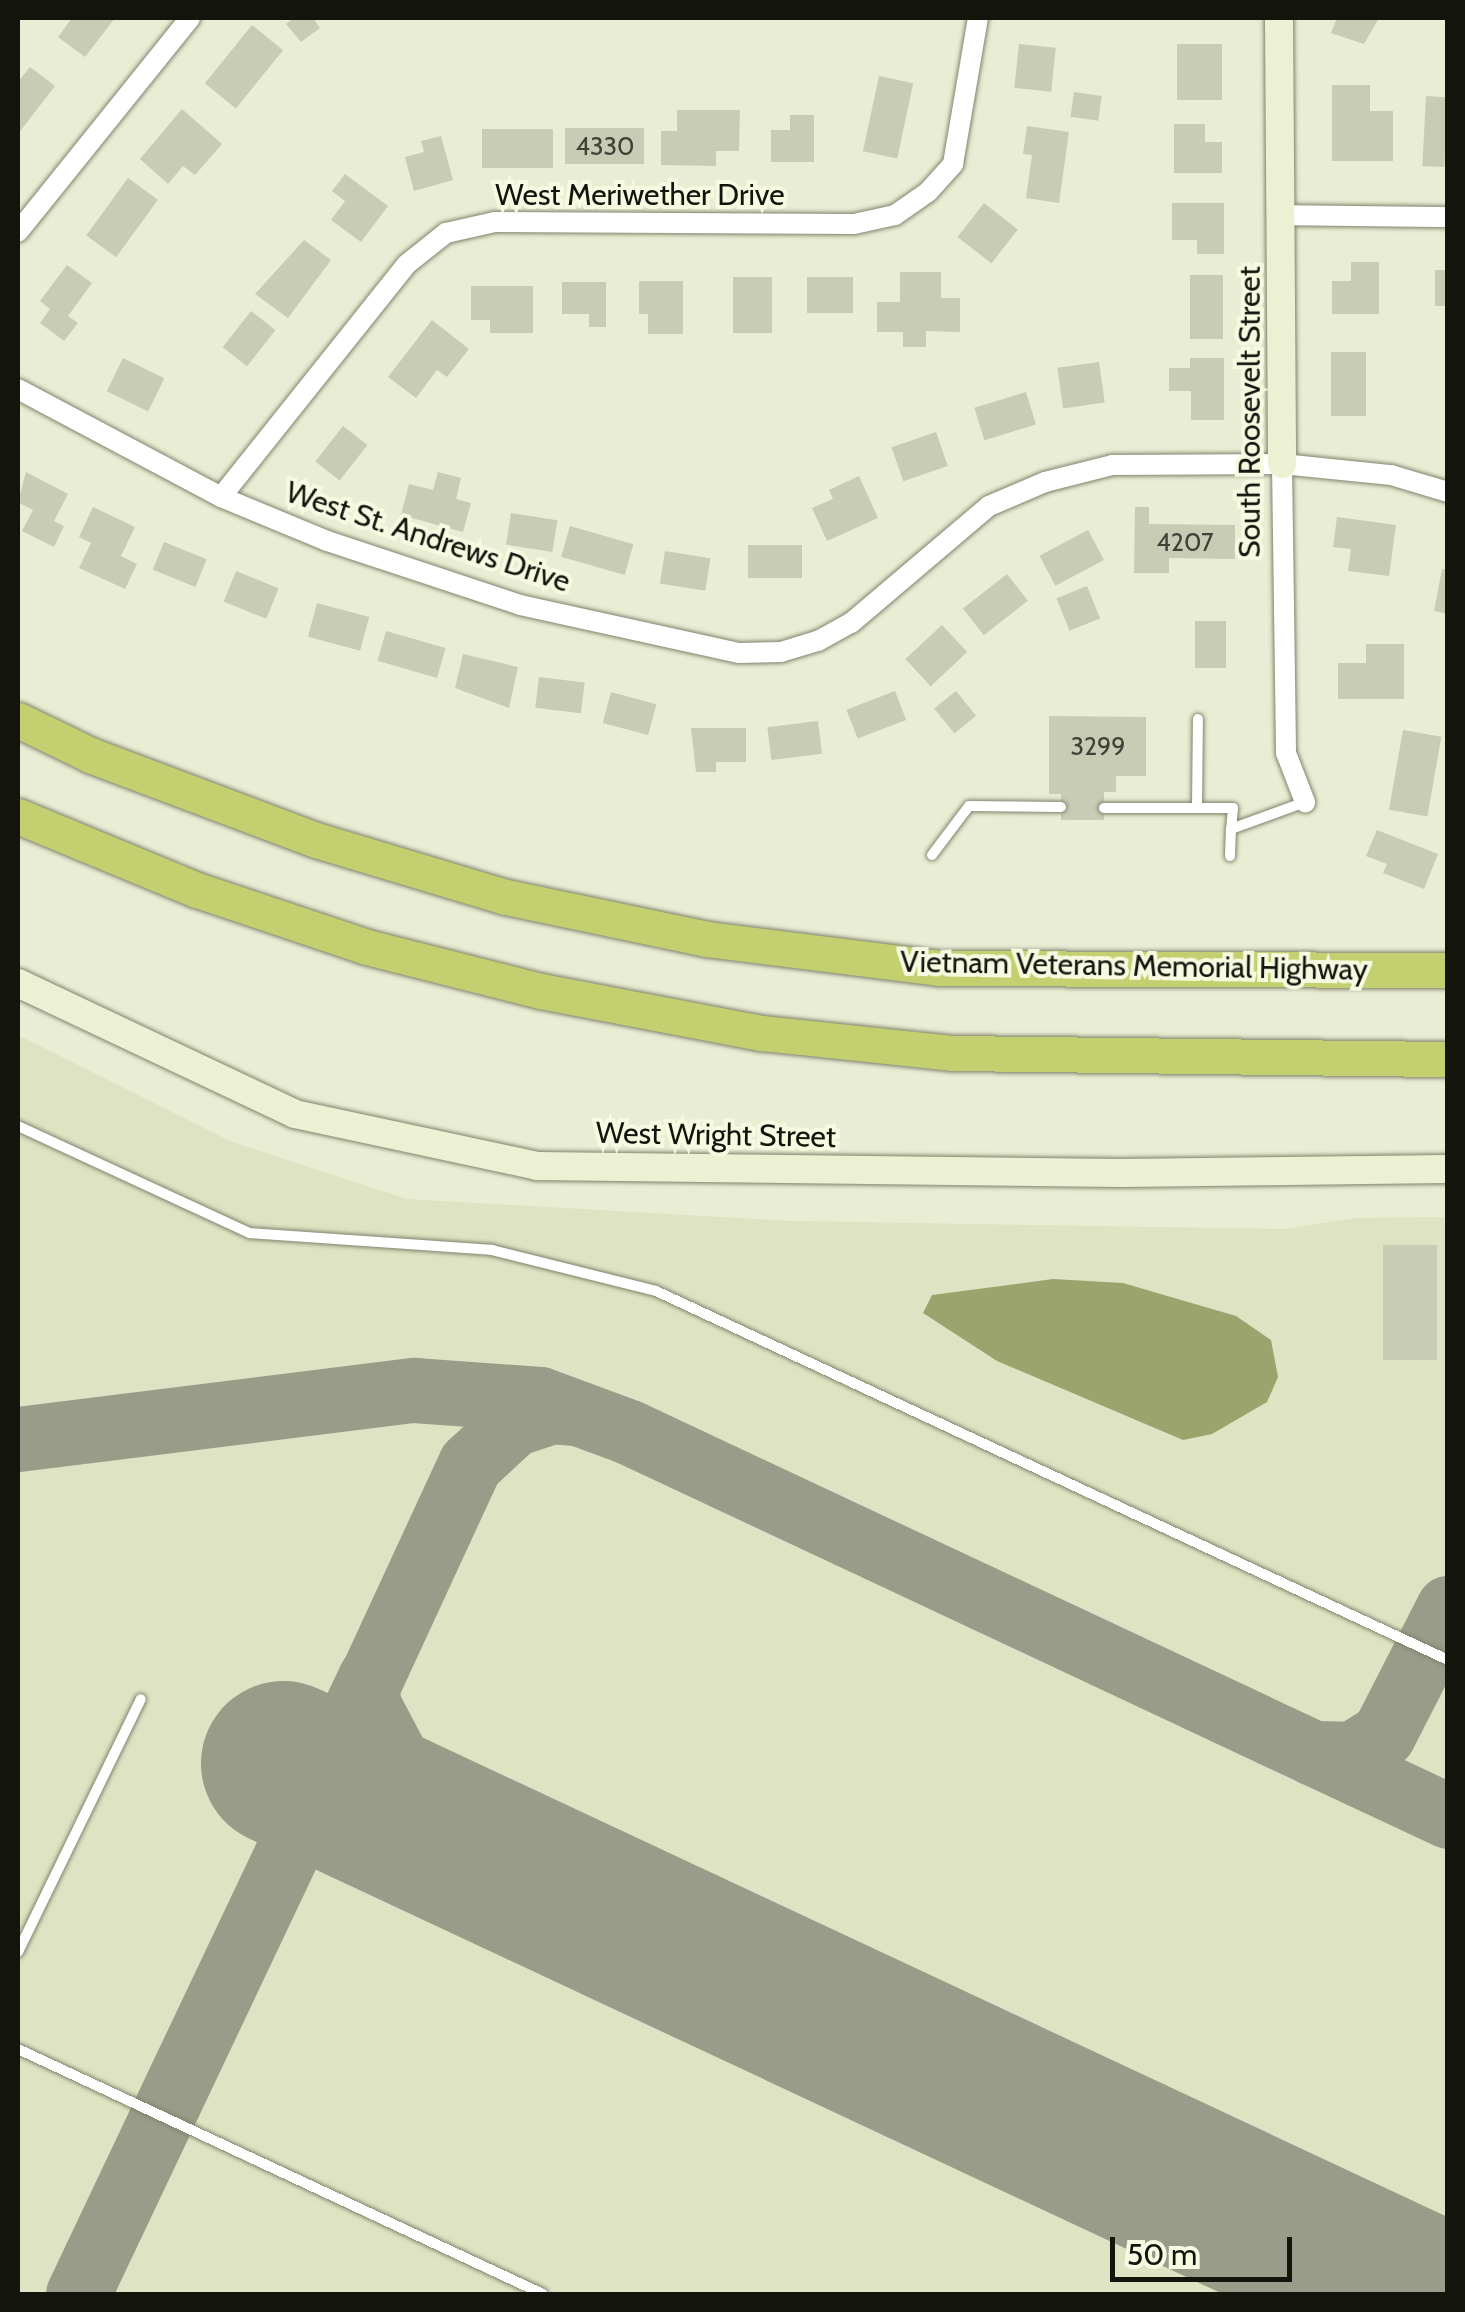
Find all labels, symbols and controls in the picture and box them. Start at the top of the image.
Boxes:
house number: 4330 [576,131,634,161]
street label: West Meriwether Drive [495,177,785,213]
street label: South Roosevelt Street [1232,266,1268,558]
street label: West St. Andrews Drive [281,474,575,600]
house number: 4207 [1156,527,1214,557]
house number: 3299 [1070,731,1126,761]
street label: Vietnam Veterans Memorial Highway [900,944,1368,988]
street label: West Wright Street [596,1115,836,1155]
scale bar [1115,2217,1298,2279]
text: 50 m [1127,2236,1197,2273]

